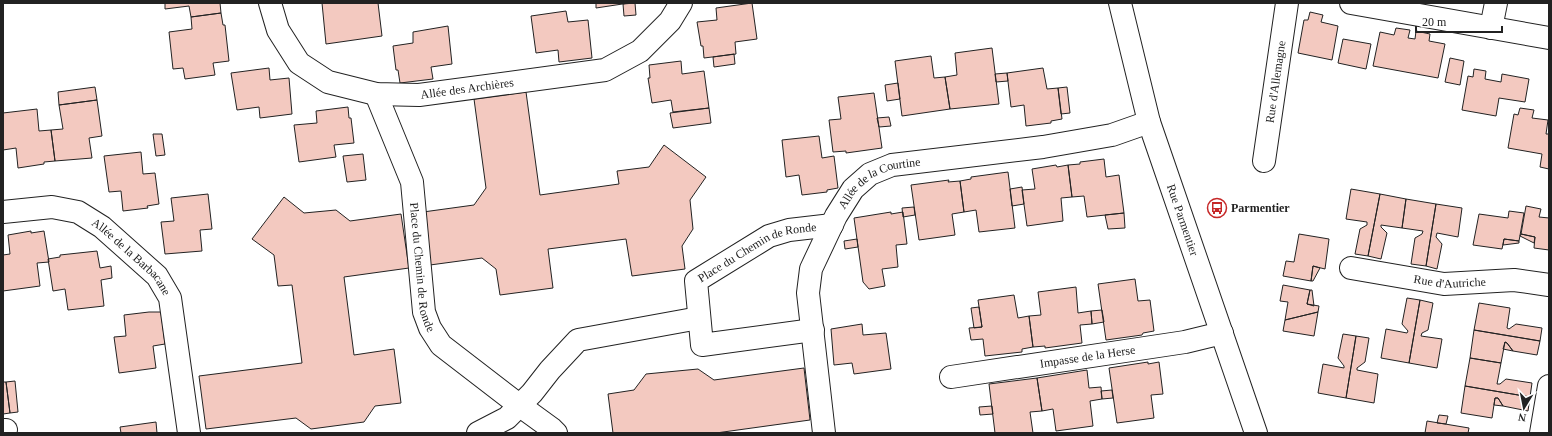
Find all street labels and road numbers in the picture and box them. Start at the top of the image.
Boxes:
street label: Rue d'Allemagne [1263,40,1288,124]
street label: Allée des Archières [420,75,515,102]
street label: Allée de la Courtine [835,155,921,211]
street label: Rue Parmentier [1164,182,1202,258]
street label: Place du Chemin de Ronde [407,202,438,335]
street label: Allée de la Barbacane [89,215,174,298]
street label: Place du Chemin de Ronde [695,220,817,285]
street label: Rue d'Autriche [1413,272,1486,291]
street label: Impasse de la Herse [1039,343,1136,371]

